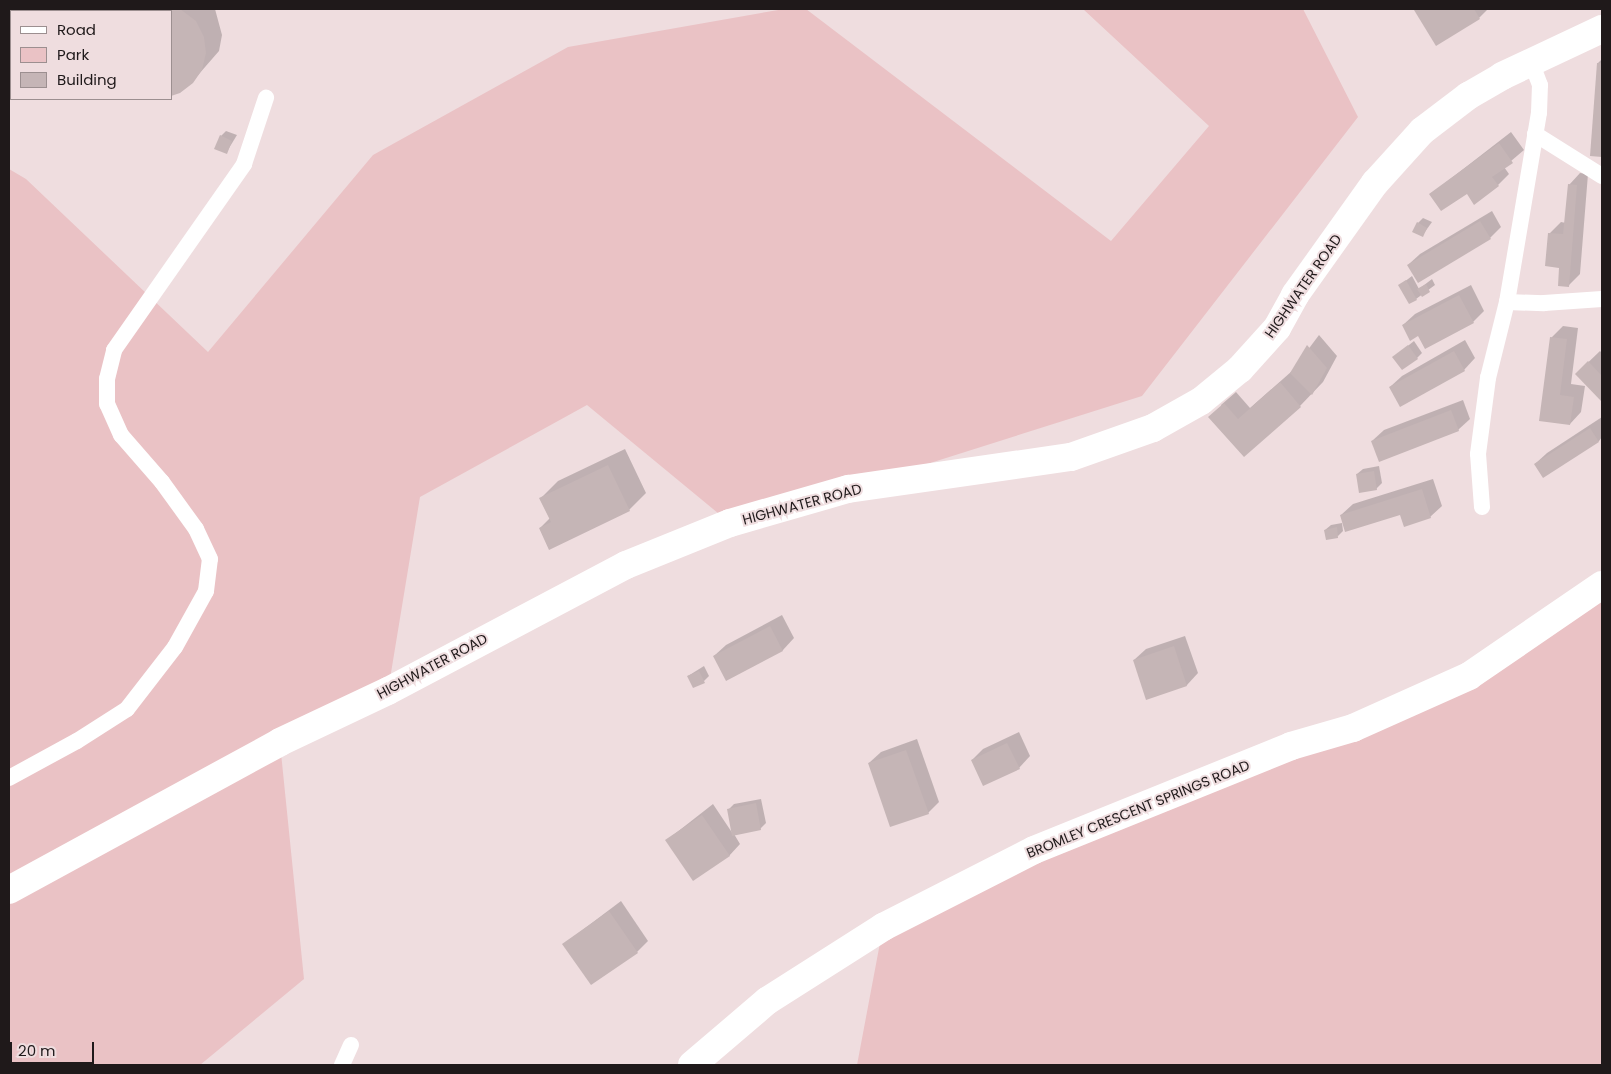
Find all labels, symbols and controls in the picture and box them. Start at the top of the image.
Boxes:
legend [10,10,172,100]
text: Road [57,19,96,40]
text: Park [57,44,89,65]
text: Building [57,69,117,90]
street label: HIGHWATER ROAD [1261,231,1345,341]
street label: HIGHWATER ROAD [741,480,863,528]
street label: HIGHWATER ROAD [374,630,490,702]
street label: BROMLEY CRESCENT SPRINGS ROAD [1024,756,1252,862]
scale bar [12,1032,96,1064]
text: 20 m [18,1040,56,1061]

